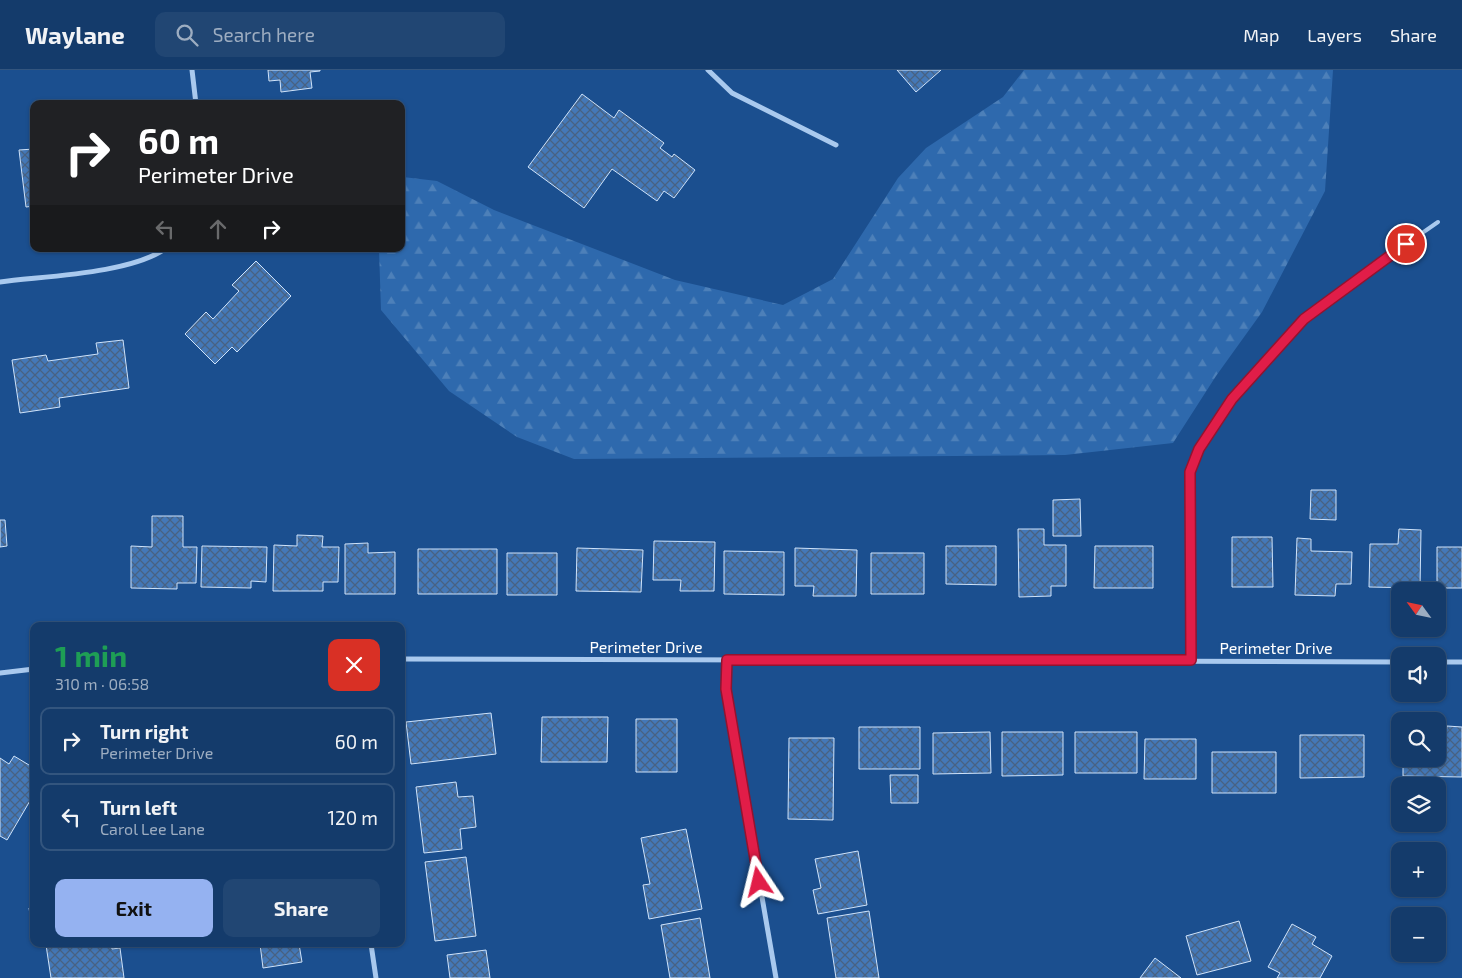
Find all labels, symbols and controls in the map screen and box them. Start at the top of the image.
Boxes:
search box [155,12,505,57]
text: Waylane [25,20,125,49]
icon: search [173,21,201,49]
text: Search here [213,23,315,46]
text: Map [1243,24,1279,46]
text: Layers [1307,24,1362,46]
text: Share [1390,24,1437,46]
text: 60 m [138,119,219,161]
icon: right [55,120,120,185]
text: Perimeter Drive [138,161,294,187]
icon: left [151,215,179,243]
icon: ahead [204,215,232,243]
icon: right [257,215,285,243]
pin [1385,223,1427,265]
icon: arrive [1392,230,1420,258]
north arrow [1391,582,1446,638]
map controls [1391,582,1446,962]
text: 1 min [55,637,127,673]
street label: Perimeter Drive [589,637,703,656]
street label: Perimeter Drive [1219,638,1333,657]
button: close [328,639,380,691]
button: sound [1391,647,1446,702]
text: 310 m · 06:58 [55,674,149,693]
button: search [1391,712,1446,767]
text: Turn right [100,720,188,743]
icon: right [57,727,85,755]
text: 60 m [335,730,378,753]
text: Perimeter Drive [100,743,213,762]
button: layers [1391,777,1446,832]
text: Turn left [100,796,177,819]
icon: left [57,803,85,831]
text: 120 m [327,806,378,829]
text: Carol Lee Lane [100,819,205,838]
button: + [1391,842,1446,897]
position arrow [732,855,784,907]
button: Exit [55,879,213,937]
button: Share [223,879,380,937]
button: − [1391,907,1446,962]

